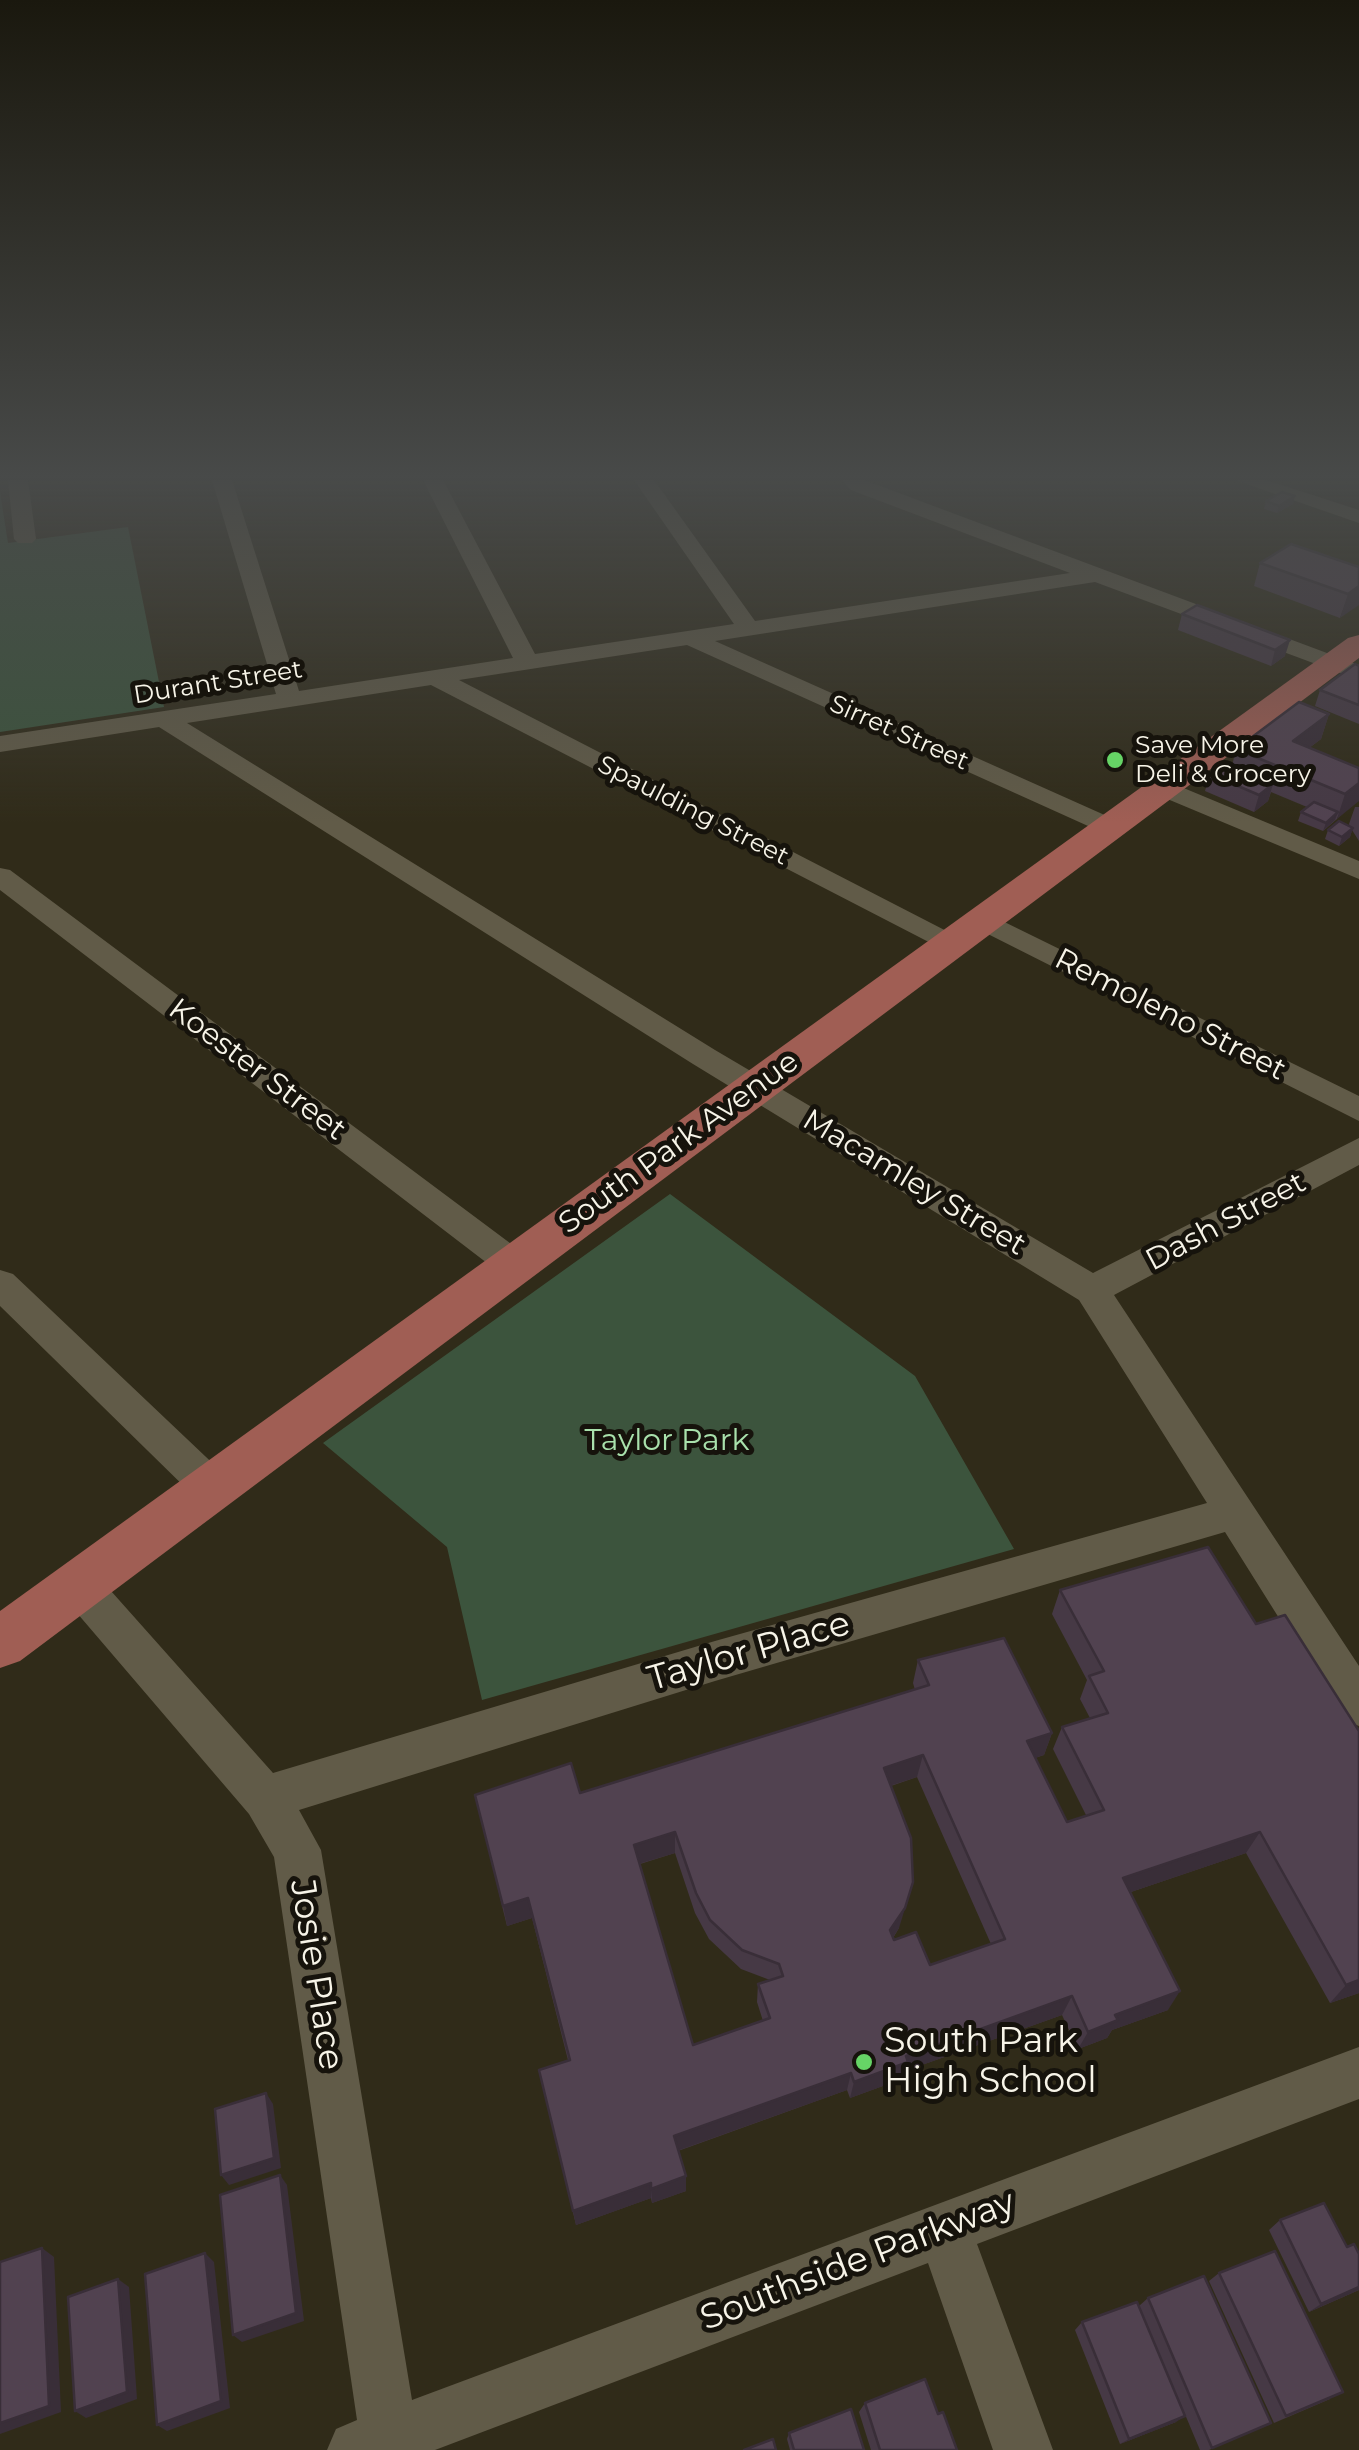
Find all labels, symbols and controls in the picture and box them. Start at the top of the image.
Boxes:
street label: Durant Street [132,655,304,711]
street label: Sirret Street [825,689,973,777]
place label: Save More Deli & Grocery [1135,731,1311,790]
marker: Save More Deli & Grocery [1104,749,1126,771]
street label: Spaulding Street [592,750,794,872]
street label: Remoleno Street [1049,941,1291,1089]
street label: Koester Street [161,992,353,1148]
street label: South Park Avenue [552,1044,806,1242]
street label: Macamley Street [796,1102,1032,1264]
street label: Dash Street [1140,1165,1312,1279]
park label: Taylor Park [584,1423,750,1459]
street label: Taylor Place [643,1603,855,1701]
street label: Josie Place [280,1877,352,2073]
place label: South Park High School [884,2021,1097,2103]
marker: South Park High School [853,2051,875,2073]
street label: Southside Parkway [695,2182,1021,2340]

